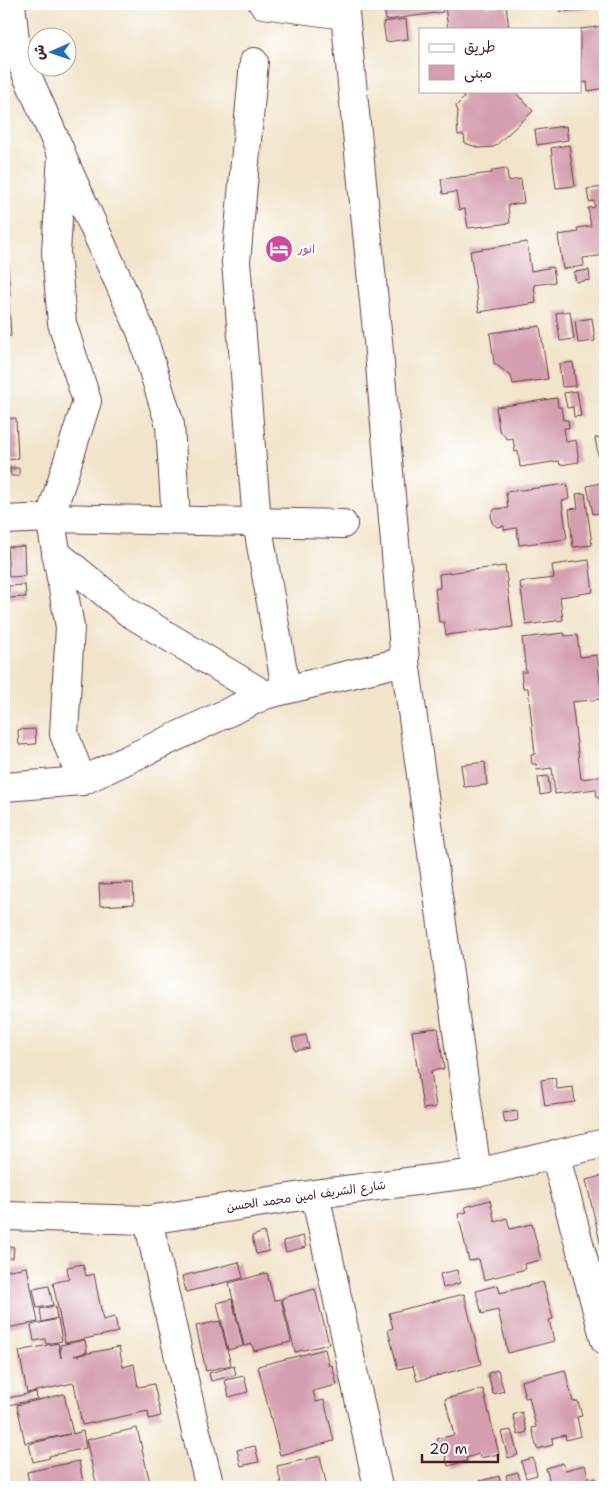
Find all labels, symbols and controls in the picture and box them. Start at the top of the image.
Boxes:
north arrow [28,28,78,78]
legend [419,28,582,92]
text: طريق [464,37,496,57]
text: ش [30,44,48,60]
text: مبنى [464,63,492,83]
hotel icon: انور [264,234,294,264]
place label: انور [297,241,315,257]
street label: شارع الشريف امين محمد الحسن [225,1177,387,1216]
scale bar [422,1431,498,1463]
text: 20 m [429,1439,468,1459]

